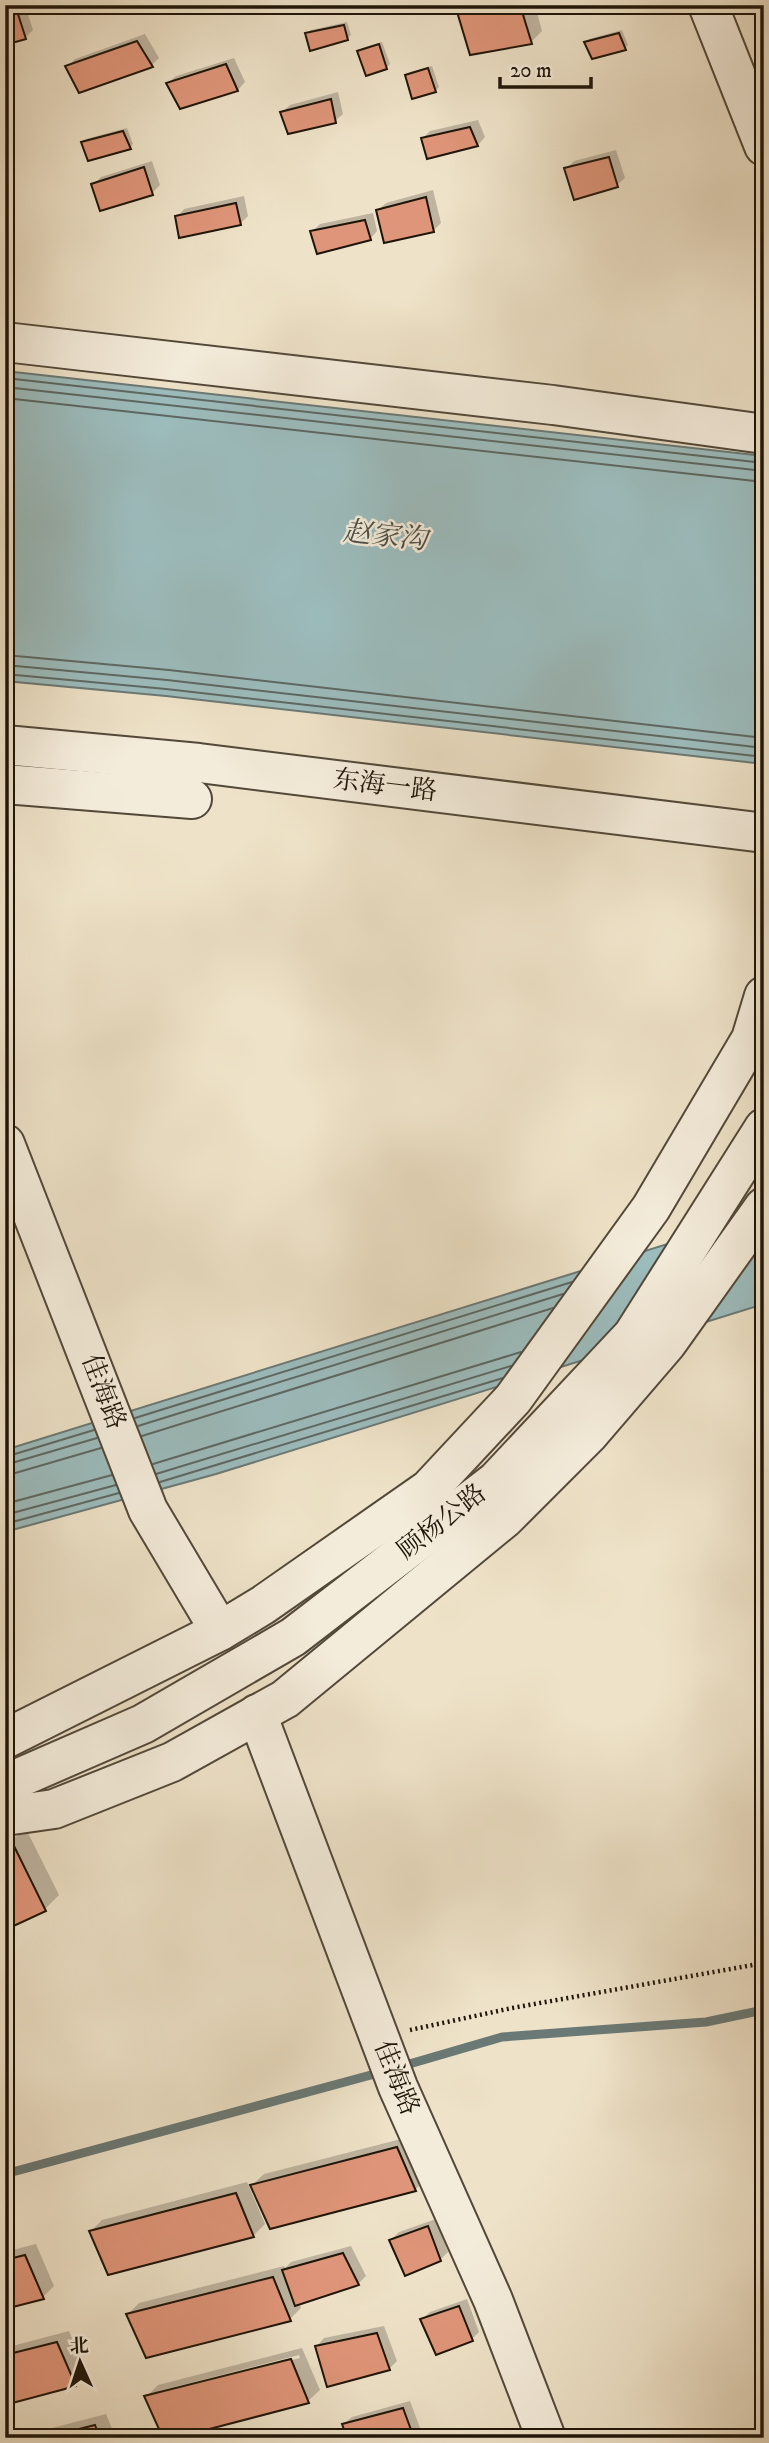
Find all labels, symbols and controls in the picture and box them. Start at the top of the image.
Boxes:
scale bar [500,46,590,90]
text: 20 m [510,58,552,84]
water label: 赵家沟 [341,514,433,558]
street label: 东海一路 [331,763,439,809]
street label: 佳海路 [74,1350,132,1434]
street label: 顾杨公路 [391,1477,493,1567]
street label: 佳海路 [366,2036,426,2120]
north arrow [46,2328,116,2398]
text: 北 [69,2335,89,2359]

